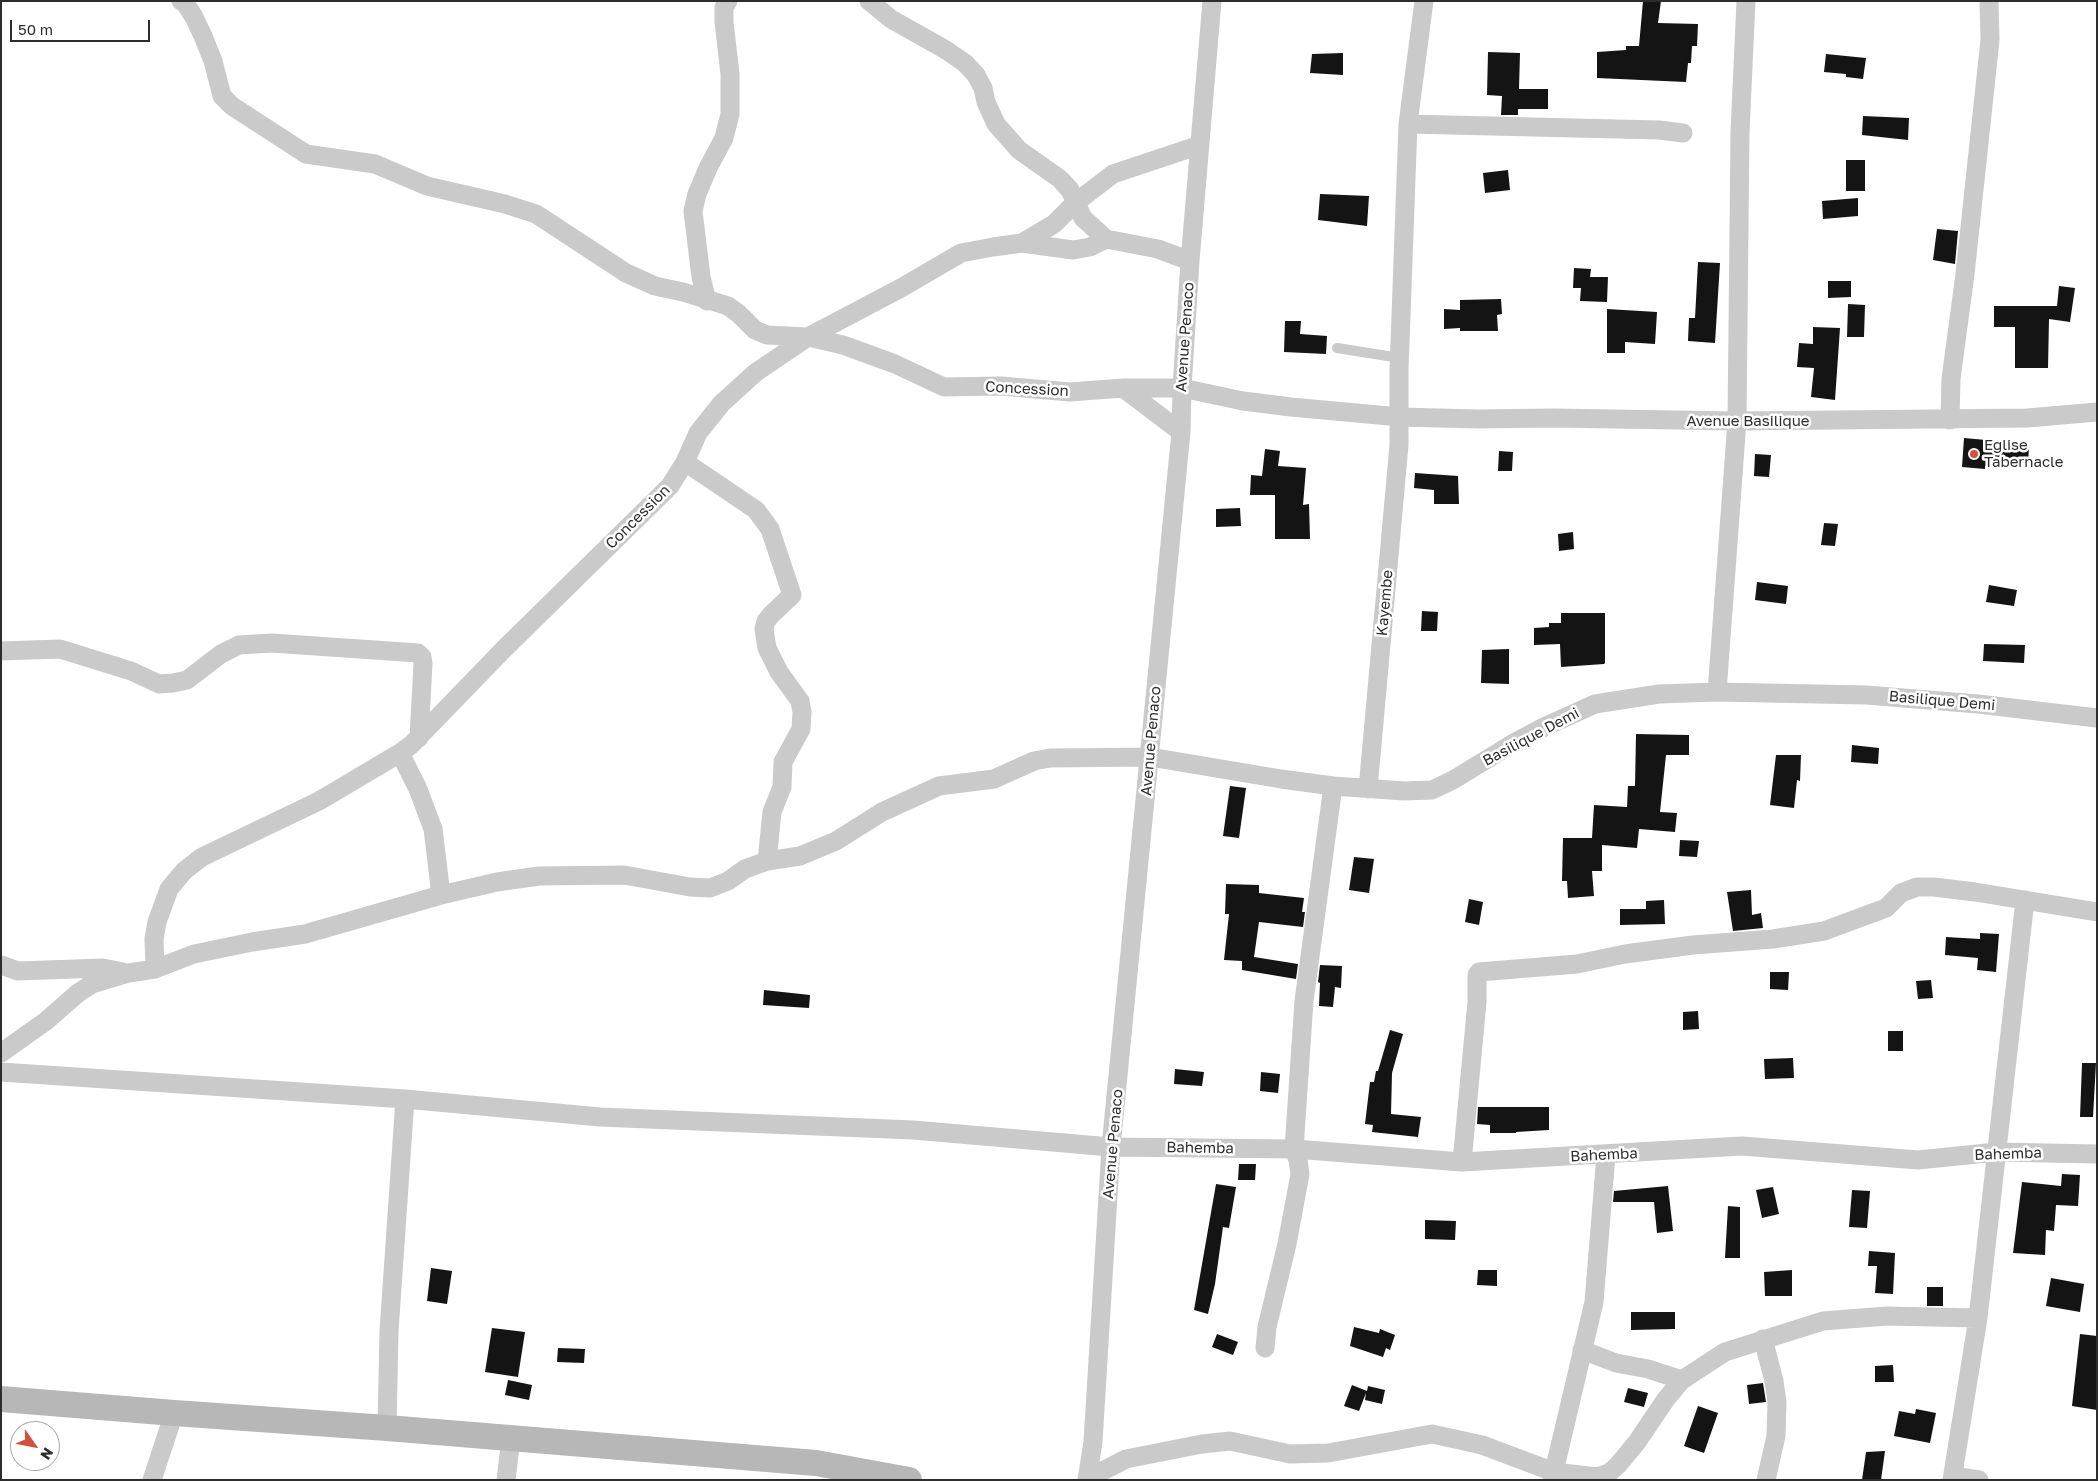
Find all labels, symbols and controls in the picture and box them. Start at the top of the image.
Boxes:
scale bar [12,10,152,42]
text: 50 m [18,20,53,38]
street label: Avenue Penaco [1172,282,1198,392]
street label: Concession [985,378,1069,400]
street label: Avenue Basilique [1686,412,1810,430]
place label: Eglise Tabernacle [1984,436,2063,471]
marker: Eglise Tabernacle [1968,448,1980,460]
street label: Concession [602,481,674,553]
street label: Kayembe [1373,569,1397,637]
street label: Avenue Penaco [1137,685,1165,797]
street label: Basilique Demi [1888,687,1996,715]
street label: Basilique Demi [1480,704,1582,770]
street label: Avenue Penaco [1099,1088,1127,1200]
street label: Bahemba [1166,1138,1234,1158]
street label: Bahemba [1570,1144,1638,1166]
street label: Bahemba [1974,1144,2042,1164]
north arrow [10,1421,60,1471]
text: N [37,1445,57,1463]

